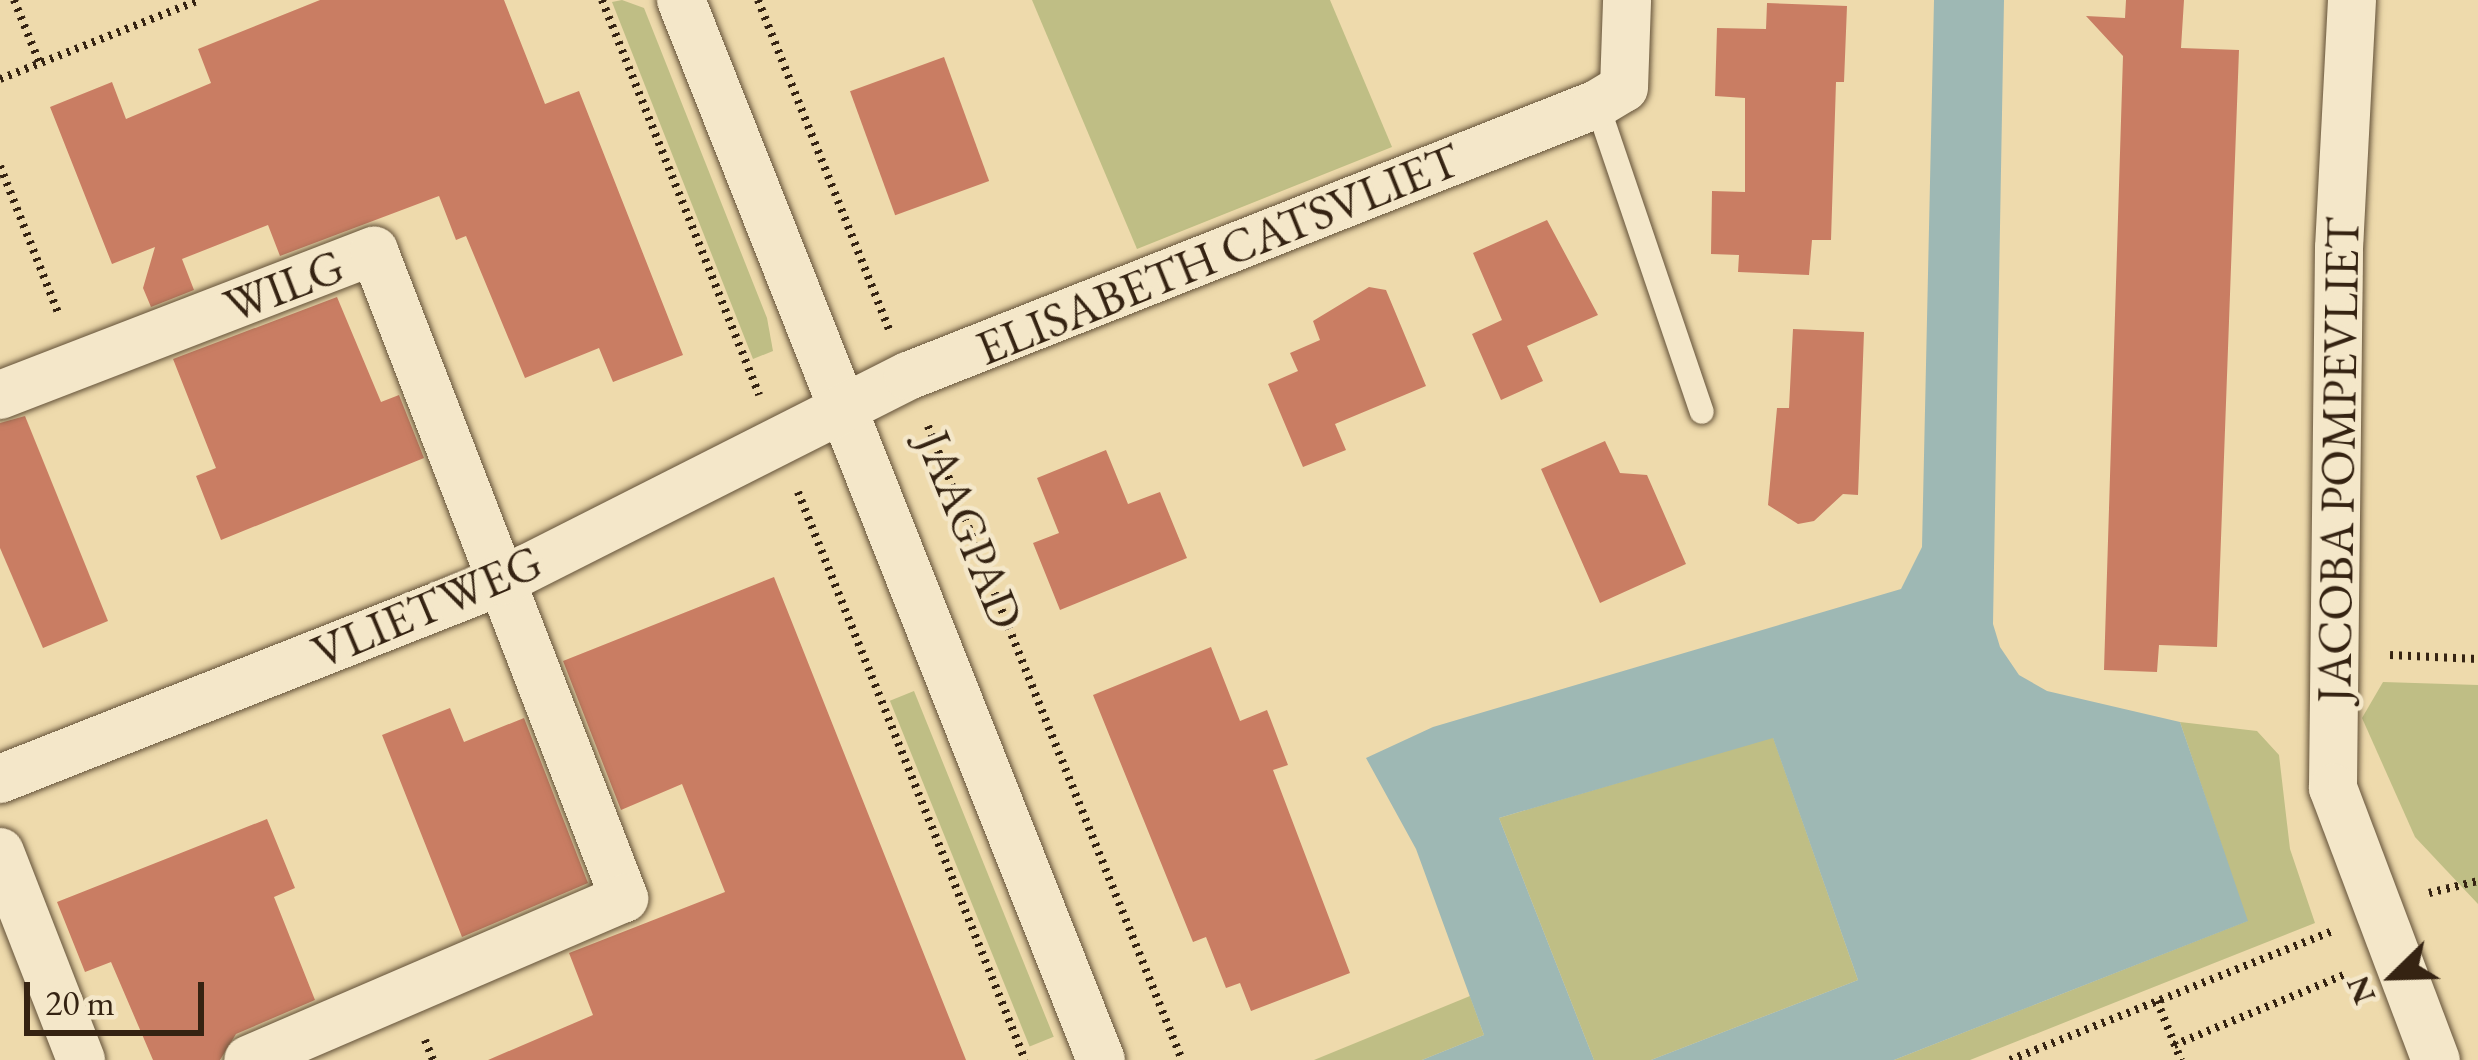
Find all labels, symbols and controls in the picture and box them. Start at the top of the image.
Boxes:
street label: ELISABETH CATSVLIET [968,131,1468,377]
street label: JACOBA POMPEVLIET [2305,217,2371,703]
street label: WILG [216,237,352,335]
street label: JAAGPAD [904,423,1036,637]
street label: VLIETWEG [304,533,550,681]
north arrow [2334,916,2454,1036]
scale bar [30,958,210,1032]
text: N [2335,970,2385,1011]
text: 20 m [45,979,115,1026]

